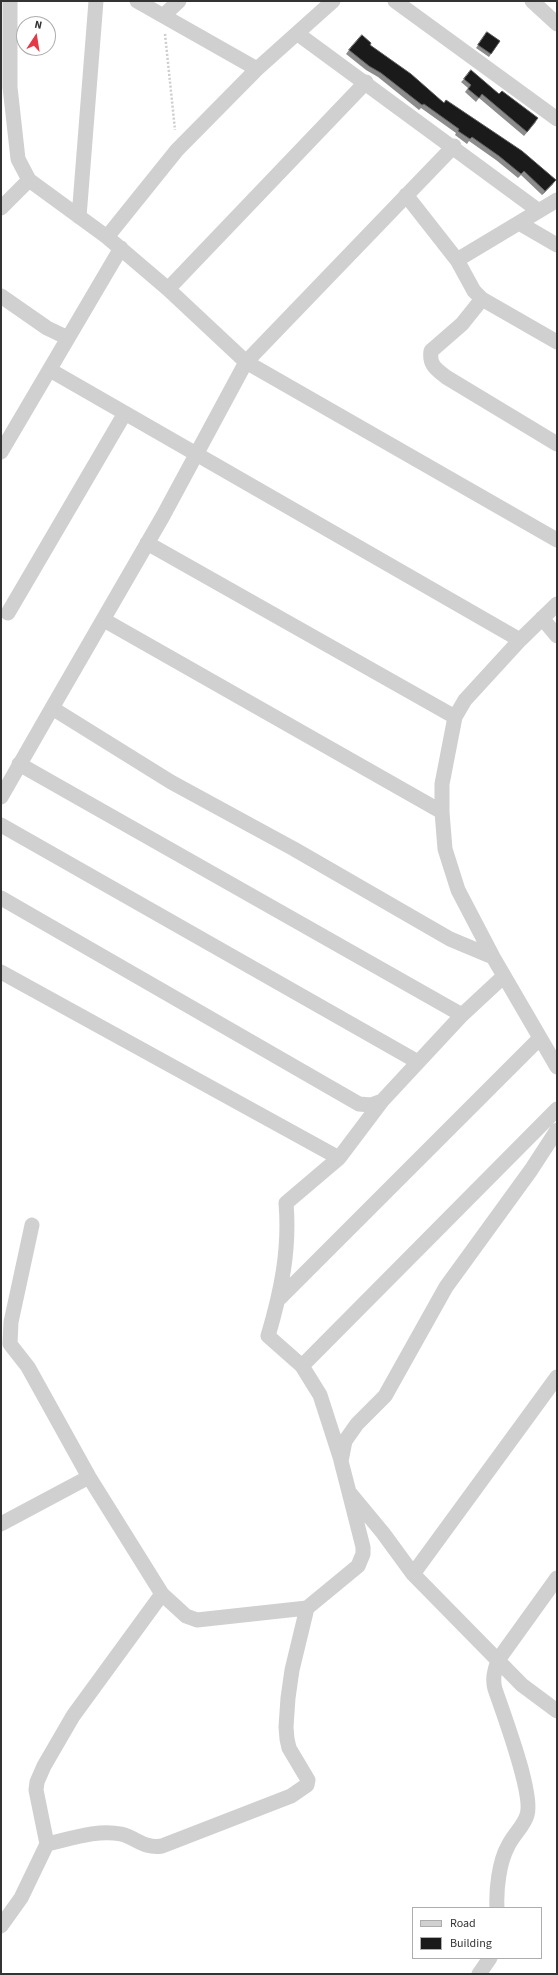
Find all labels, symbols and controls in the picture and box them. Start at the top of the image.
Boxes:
north arrow [16,16,56,56]
text: N [33,17,44,33]
legend [412,1907,542,1959]
text: Road [450,1915,476,1932]
text: Building [450,1935,492,1952]

